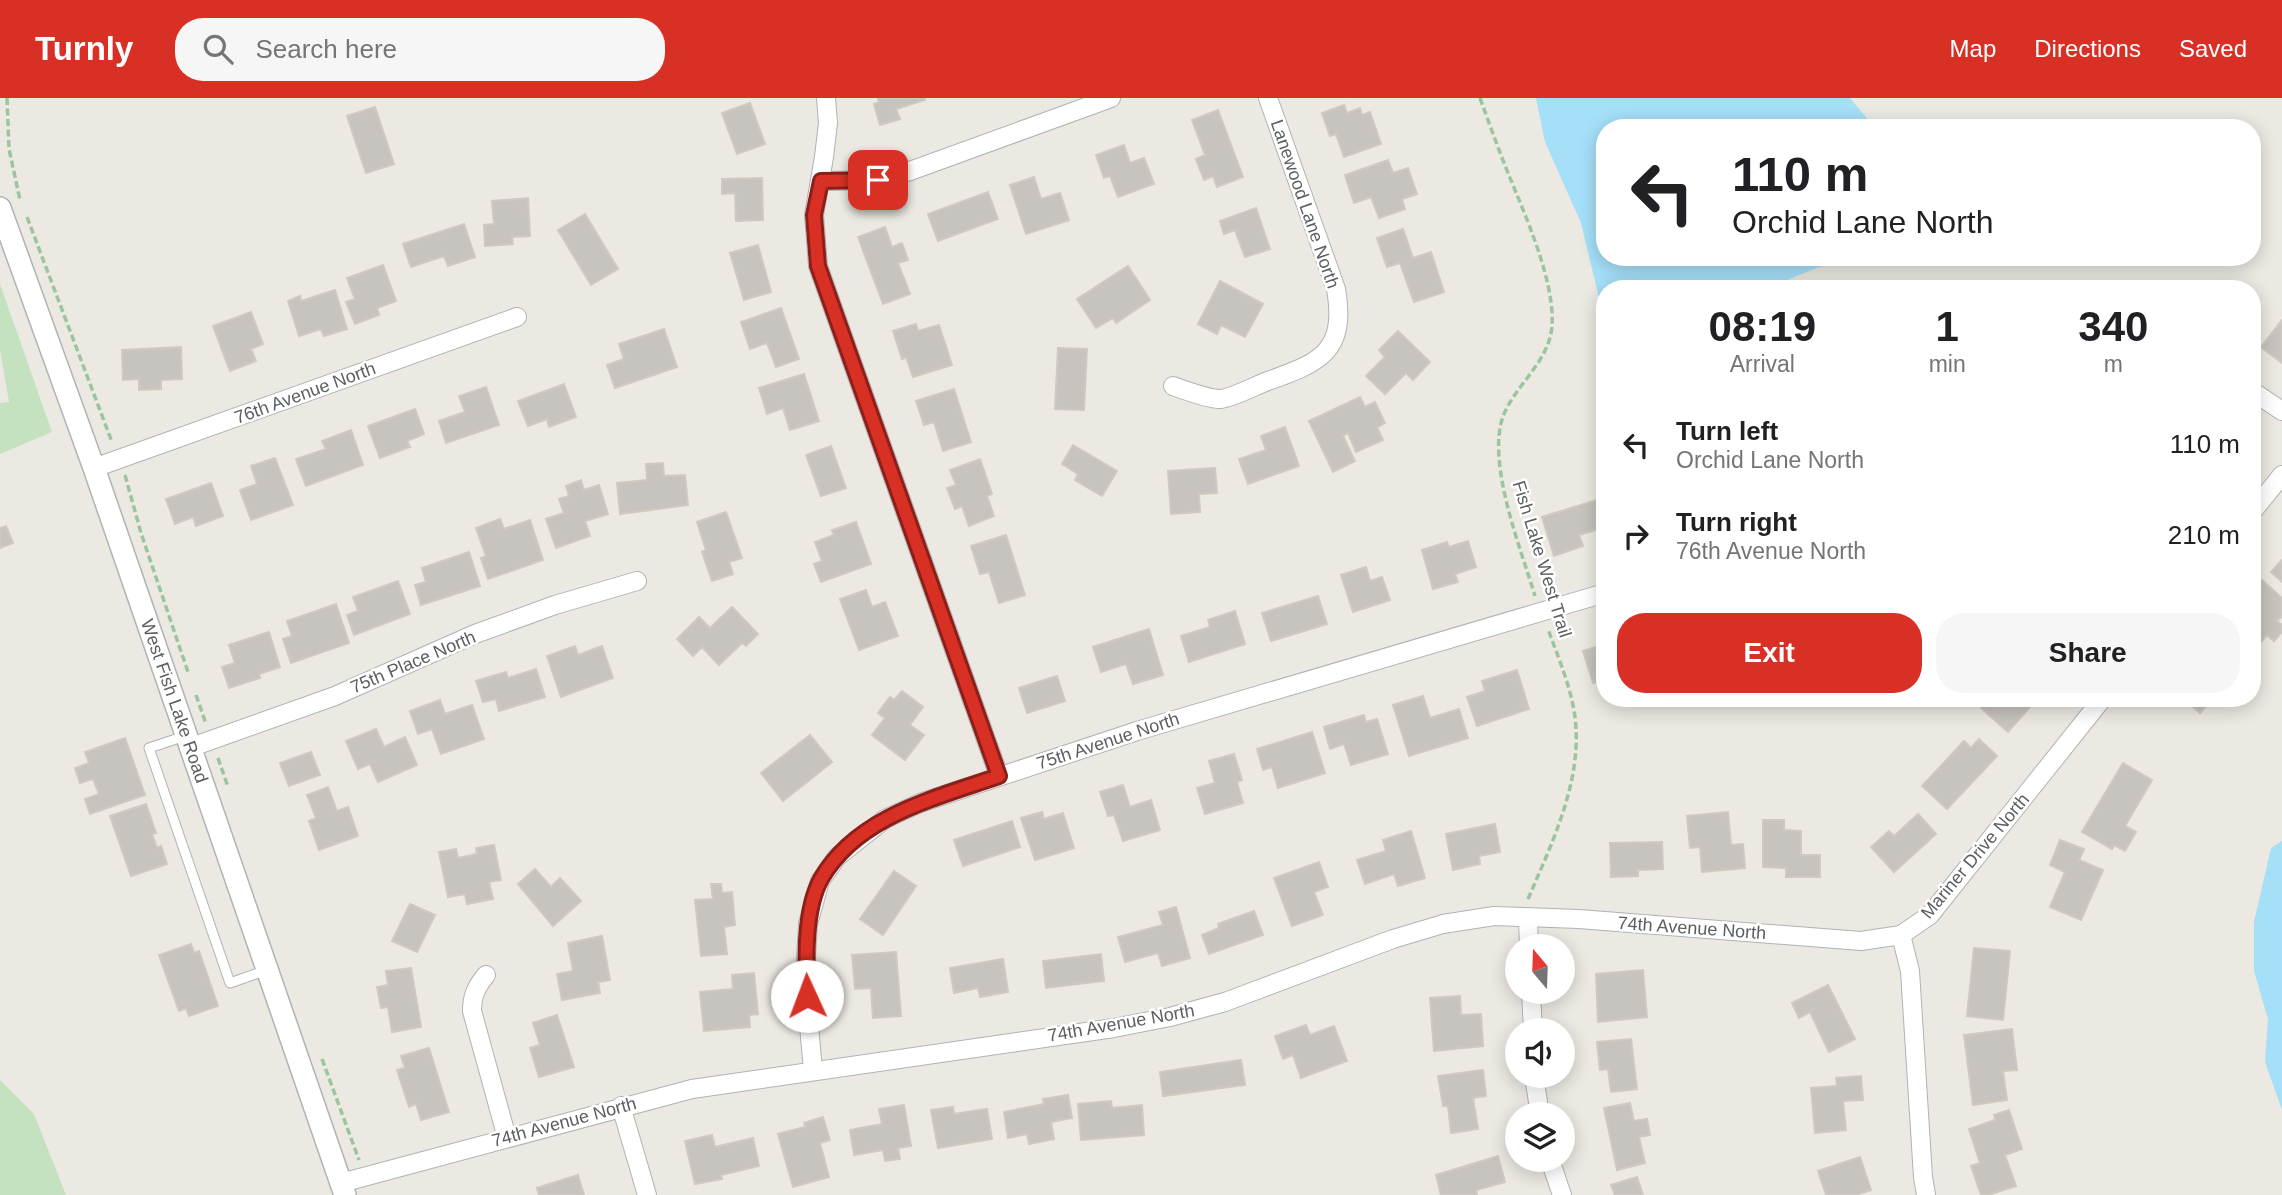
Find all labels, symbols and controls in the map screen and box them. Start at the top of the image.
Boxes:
search box [175,18,665,81]
text: Turnly [35,30,133,67]
icon: search [199,30,237,68]
text: Search here [255,34,397,64]
text: Map [1950,35,1996,62]
text: Directions [2034,35,2141,62]
text: Saved [2179,35,2247,62]
street label: Lanewood Lane North [1267,117,1343,291]
icon: left [1617,147,1708,238]
text: 110 m [1732,147,1868,201]
pin [848,150,908,210]
icon: arrive [859,161,897,199]
text: Orchid Lane North [1732,204,1993,240]
text: 08:19 [1709,303,1816,350]
text: 1 [1935,303,1959,350]
text: 340 [2078,303,2148,350]
text: Arrival [1730,351,1795,377]
text: min [1929,351,1966,377]
text: m [2104,351,2123,377]
street label: 76th Avenue North [232,358,378,428]
text: Turn left [1676,416,1778,446]
icon: left [1617,426,1655,464]
text: 110 m [2170,429,2240,459]
text: Orchid Lane North [1676,447,1864,473]
street label: Fish Lake West Trail [1509,478,1575,640]
text: Turn right [1676,507,1797,537]
icon: right [1617,517,1655,555]
text: 210 m [2168,520,2240,550]
text: 76th Avenue North [1676,538,1866,564]
button: Exit [1617,613,1922,693]
button: Share [1936,613,2240,693]
street label: West Fish Lake Road [137,617,212,786]
street label: 75th Place North [347,627,479,697]
street label: 75th Avenue North [1034,709,1182,773]
street label: Mariner Drive North [1917,789,2033,923]
street label: 74th Avenue North [1617,913,1767,943]
north arrow [1505,934,1575,1004]
map controls [1505,934,1575,1172]
position arrow [770,959,844,1033]
street label: 74th Avenue North [1046,1000,1196,1046]
button: sound [1505,1018,1575,1088]
street label: 74th Avenue North [490,1093,638,1151]
button: layers [1505,1102,1575,1172]

